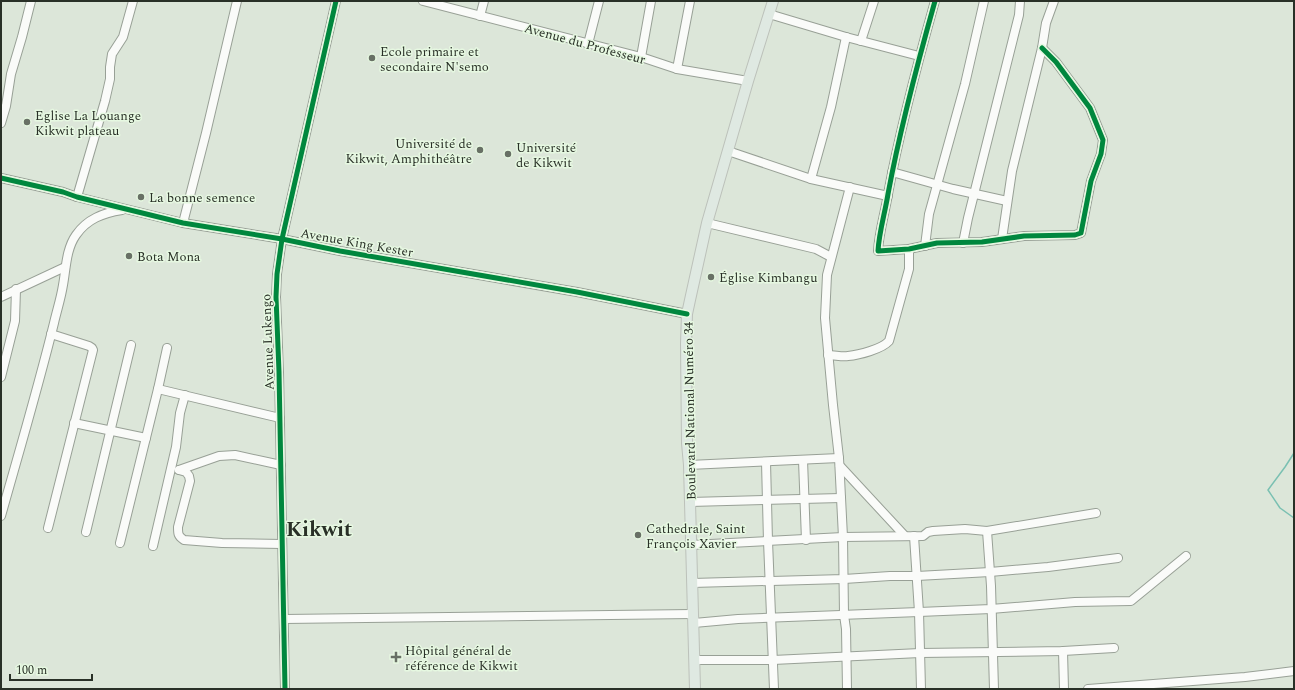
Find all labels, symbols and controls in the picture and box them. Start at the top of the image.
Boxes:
street label: Avenue du Professeur [522,18,648,70]
place label: Ecole primaire et secondaire N'semo [380,42,489,77]
marker: Ecole primaire et secondaire N'semo [367,53,377,63]
place label: Eglise La Louange Kikwit plateau [35,106,141,141]
marker: Eglise La Louange Kikwit plateau [22,117,32,127]
place label: Université de Kikwit, Amphithéâtre [346,134,472,169]
place label: Université de Kikwit [516,138,576,173]
marker: Université de Kikwit, Amphithéâtre [475,145,485,155]
marker: Université de Kikwit [503,149,513,159]
place label: La bonne semence [149,188,255,208]
marker: La bonne semence [136,192,146,202]
street label: Avenue King Kester [299,223,415,263]
place label: Bota Mona [137,247,201,267]
marker: Bota Mona [124,251,134,261]
place label: Église Kimbangu [719,268,817,288]
marker: Église Kimbangu [706,272,716,282]
street label: Avenue Lukengo [256,293,280,391]
street label: Boulevard National Numéro 34 [678,321,702,500]
district label: Kikwit [286,514,352,546]
place label: Cathedrale, Saint François Xavier [646,519,746,554]
marker: Cathedrale, Saint François Xavier [633,530,643,540]
place label: Hôpital général de référence de Kikwit [405,641,518,676]
marker: Hôpital général de référence de Kikwit [390,651,402,663]
scale bar [10,656,92,682]
text: 100 m [16,661,47,680]

